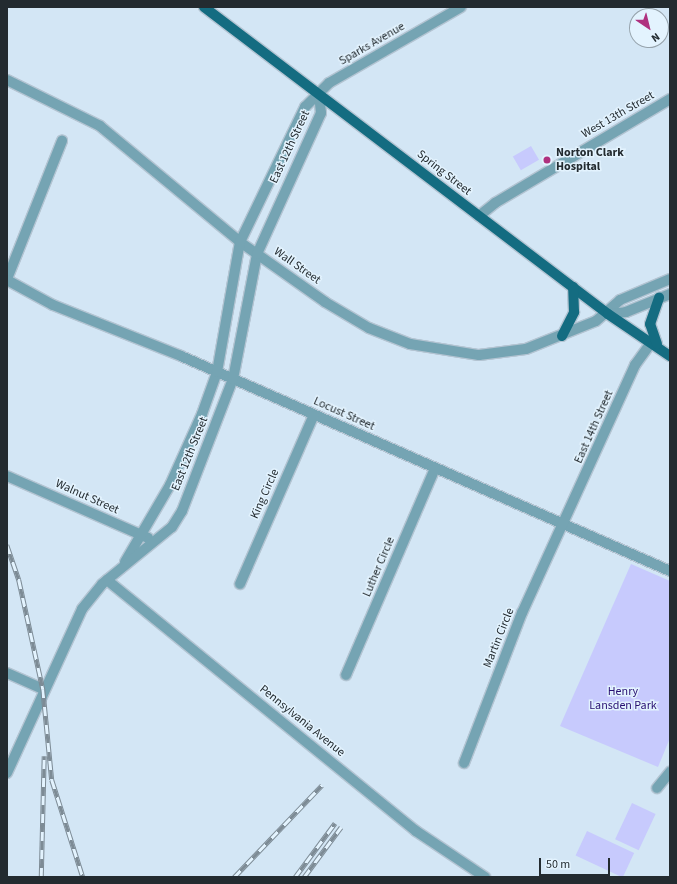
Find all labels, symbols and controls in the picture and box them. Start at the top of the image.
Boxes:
north arrow [629,8,669,48]
street label: Sparks Avenue [337,19,407,69]
text: N [648,29,663,46]
street label: West 13th Street [579,88,657,142]
street label: East 12th Street [267,108,313,186]
place label: Norton Clark Hospital [556,146,624,174]
street label: Spring Street [414,147,474,199]
marker: Norton Clark Hospital [541,154,553,166]
street label: Wall Street [271,245,323,287]
street label: East 14th Street [571,388,617,466]
street label: Locust Street [311,394,377,434]
street label: East 12th Street [169,415,211,493]
street label: King Circle [248,467,282,521]
street label: Walnut Street [53,477,121,517]
street label: Luther Circle [360,535,398,599]
street label: Martin Circle [480,606,518,670]
street label: Pennsylvania Avenue [256,682,348,760]
park label: Henry Lansden Park [589,685,657,713]
scale bar [541,850,612,876]
text: 50 m [546,856,570,873]

